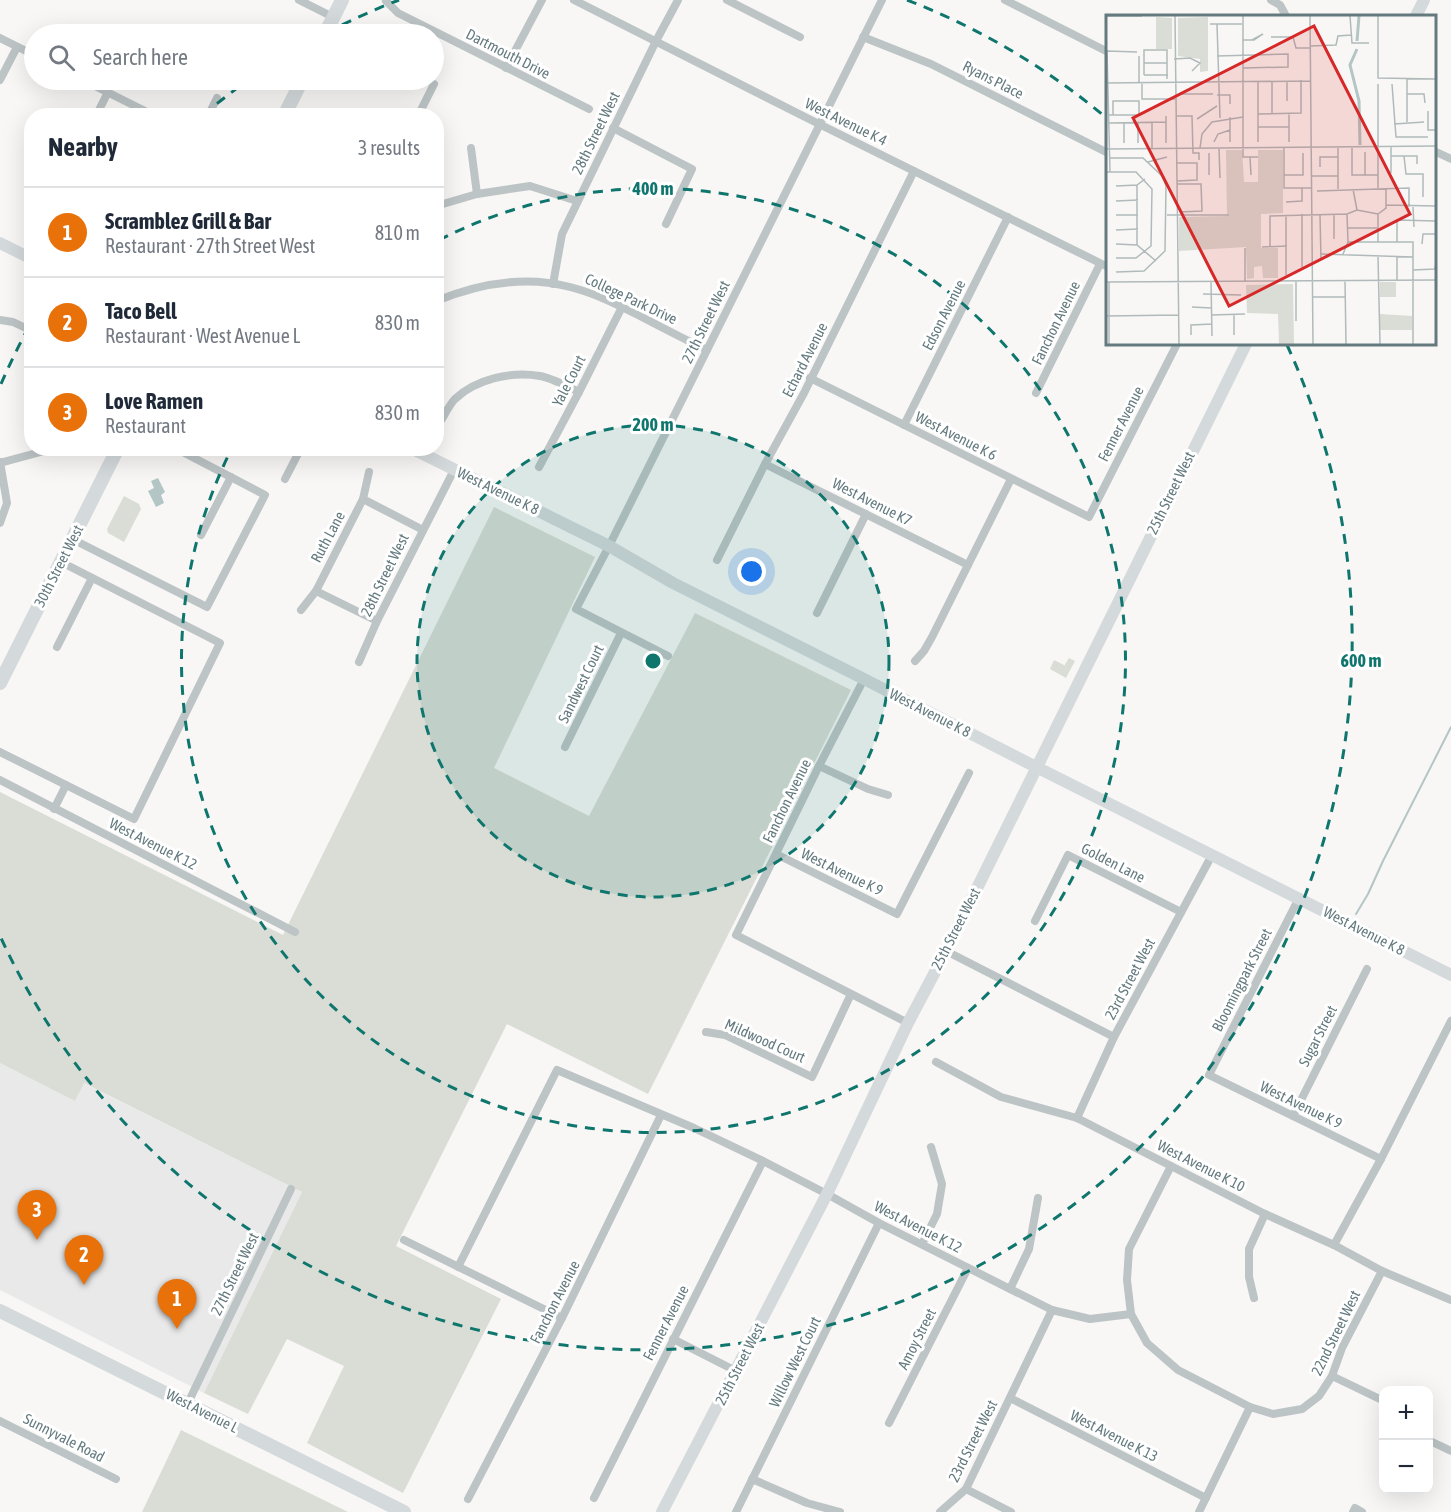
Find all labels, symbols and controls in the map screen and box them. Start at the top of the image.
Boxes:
inset map [1106,15,1436,345]
search box [24,24,444,90]
street label: Dartmouth Drive [463,25,553,82]
icon: search [45,41,78,74]
text: Search here [93,44,188,70]
street label: Ryans Place [960,57,1027,102]
street label: 28th Street West [568,89,623,177]
street label: West Avenue K 4 [803,94,890,149]
text: Nearby [48,132,118,162]
text: 3 results [358,136,420,159]
text: 400 m [632,178,673,199]
text: Scramblez Grill & Bar [105,208,271,234]
text: 1 [63,221,72,244]
text: 810 m [375,221,420,244]
text: Restaurant · 27th Street West [105,234,315,257]
street label: College Park Drive [582,270,680,327]
street label: Edson Avenue [919,277,969,353]
street label: 27th Street West [678,278,733,366]
street label: Fanchon Avenue [1028,278,1083,367]
text: Taco Bell [105,298,177,324]
text: 2 [63,311,72,334]
text: 830 m [375,311,420,334]
street label: Echard Avenue [779,320,831,400]
text: Restaurant · West Avenue L [105,324,300,347]
street label: Yale Court [548,352,589,409]
street label: Fenner Avenue [1094,383,1147,464]
text: Love Ramen [105,388,203,414]
text: 3 [63,401,72,424]
text: 830 m [375,401,420,424]
street label: West Avenue K 6 [913,408,1000,463]
text: Restaurant [105,414,186,437]
text: 200 m [633,414,673,435]
street label: 25th Street West [1143,449,1198,537]
street label: West Avenue K 8 [455,463,542,518]
street label: West Avenue K7 [830,474,915,529]
street label: Ruth Lane [307,508,348,565]
street label: 30th Street West [31,522,86,610]
street label: 28th Street West [357,531,412,619]
your location [737,557,766,586]
street label: Sandwest Court [554,642,607,726]
text: 600 m [1341,650,1381,671]
centre of rings [643,651,663,671]
street label: West Avenue K 8 [887,685,974,740]
street label: Fanchon Avenue [759,756,814,845]
street label: West Avenue K 12 [107,814,200,873]
street label: Golden Lane [1079,839,1148,886]
street label: West Avenue K 9 [799,844,886,899]
street label: 25th Street West [928,885,983,973]
street label: West Avenue K 8 [1321,903,1408,958]
street label: Bloomingpark Street [1208,926,1275,1034]
street label: 23rd Street West [1101,935,1158,1022]
street label: Sugar Street [1295,1002,1340,1069]
street label: Mildwood Court [722,1015,808,1066]
street label: West Avenue K 9 [1258,1077,1345,1132]
street label: West Avenue K 10 [1155,1136,1248,1195]
pin: 3 [18,1190,57,1240]
street label: West Avenue K 12 [872,1197,965,1256]
street label: 27th Street West [207,1230,262,1318]
pin: 2 [64,1236,104,1285]
street label: Fanchon Avenue [526,1257,583,1346]
pin: 1 [158,1280,196,1329]
street label: Fenner Avenue [639,1282,692,1363]
street label: 22nd Street West [1308,1288,1363,1378]
street label: Amoy Street [894,1305,939,1372]
street label: Willow West Court [765,1314,824,1410]
street label: 25th Street West [712,1320,767,1408]
street label: West Avenue L [163,1385,241,1436]
map controls [1379,1386,1433,1494]
button: + [1379,1386,1433,1440]
street label: 23rd Street West [945,1397,1000,1485]
street label: West Avenue K 13 [1068,1406,1161,1465]
street label: Sunnyvale Road [21,1410,108,1465]
button: − [1379,1440,1433,1494]

